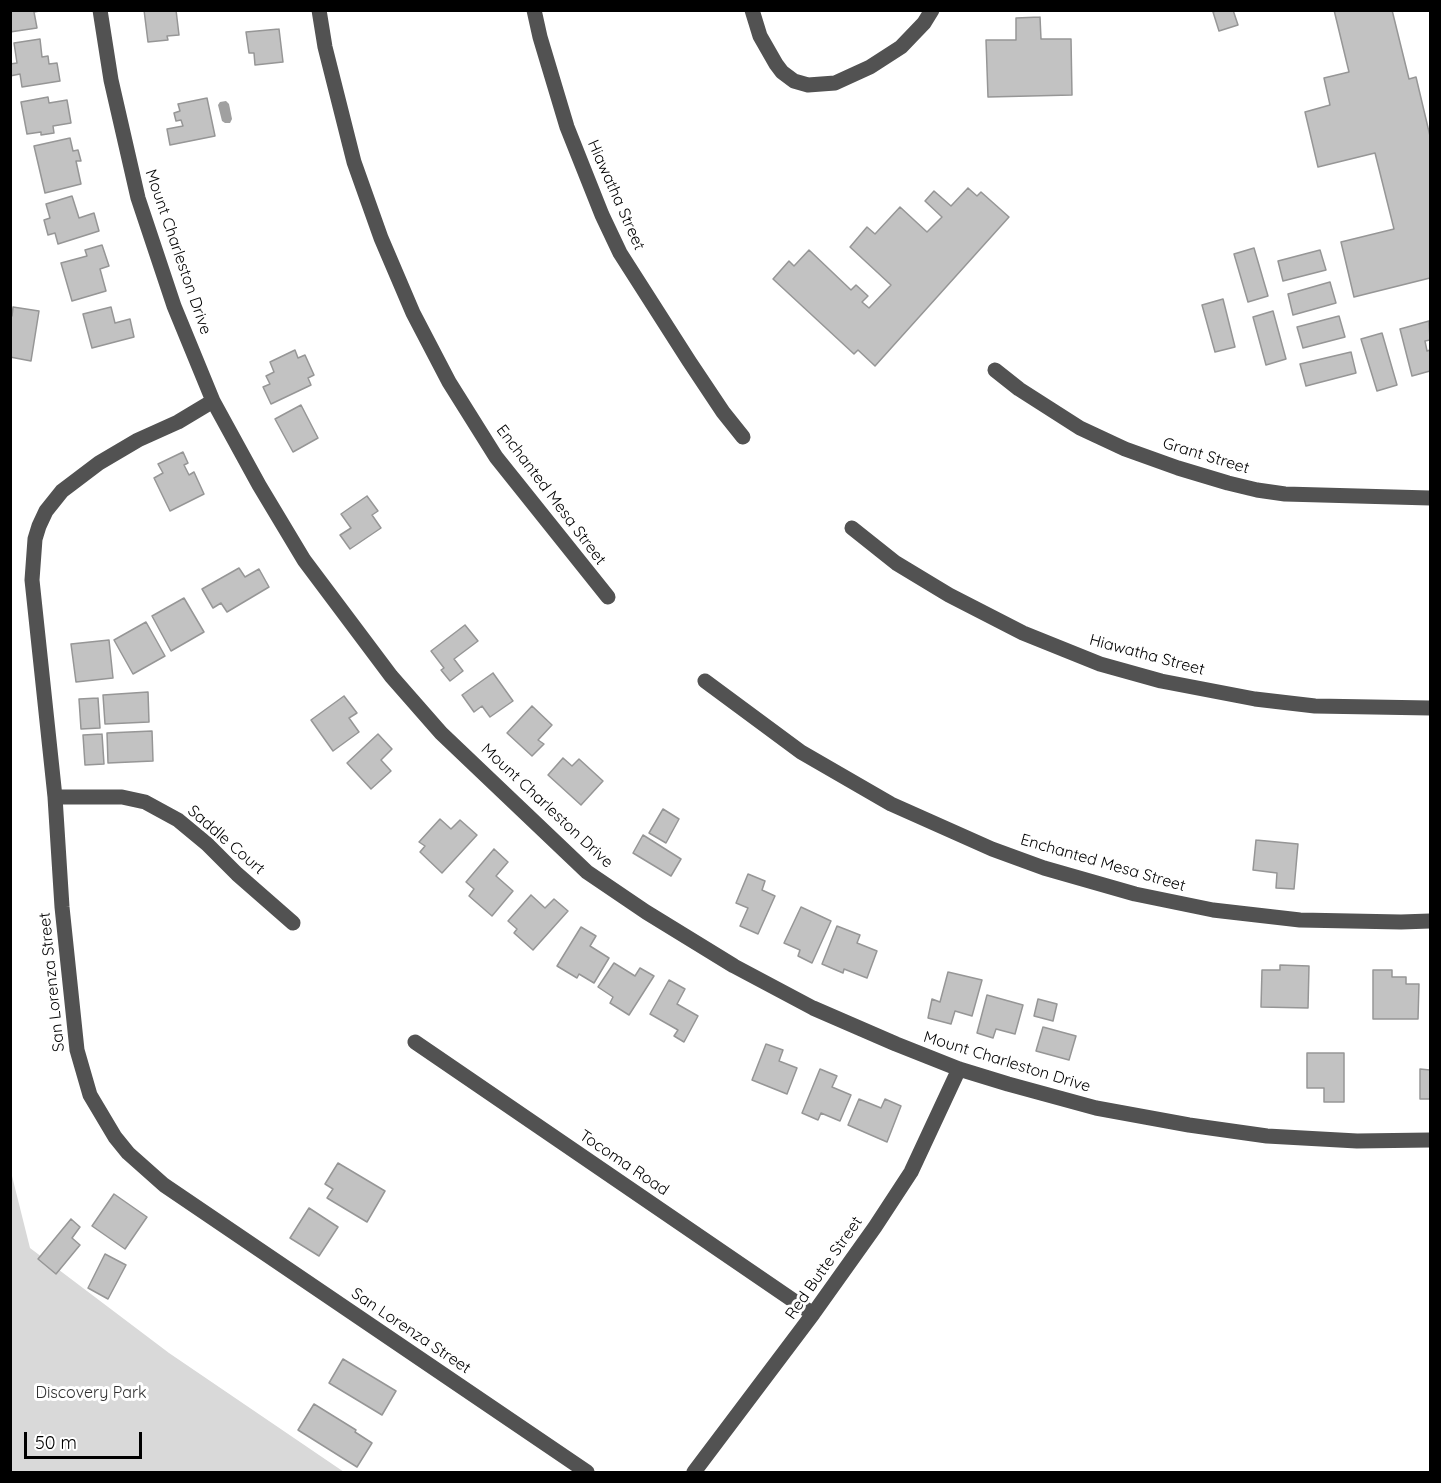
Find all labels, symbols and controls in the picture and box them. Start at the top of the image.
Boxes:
street label: Hiawatha Street [583,137,649,253]
street label: Mount Charleston Drive [141,167,215,337]
street label: Enchanted Mesa Street [492,421,610,569]
street label: Grant Street [1160,434,1252,478]
street label: Hiawatha Street [1087,630,1207,680]
street label: Mount Charleston Drive [477,740,617,872]
street label: Saddle Court [184,801,268,879]
street label: Enchanted Mesa Street [1018,830,1188,896]
street label: San Lorenza Street [35,911,69,1053]
street label: Mount Charleston Drive [921,1027,1093,1097]
street label: Tocoma Road [576,1126,672,1200]
street label: Red Butte Street [781,1213,867,1323]
street label: San Lorenza Street [348,1284,474,1378]
park label: Discovery Park [35,1383,147,1403]
scale bar [27,1420,146,1458]
text: 50 m [35,1431,77,1454]

